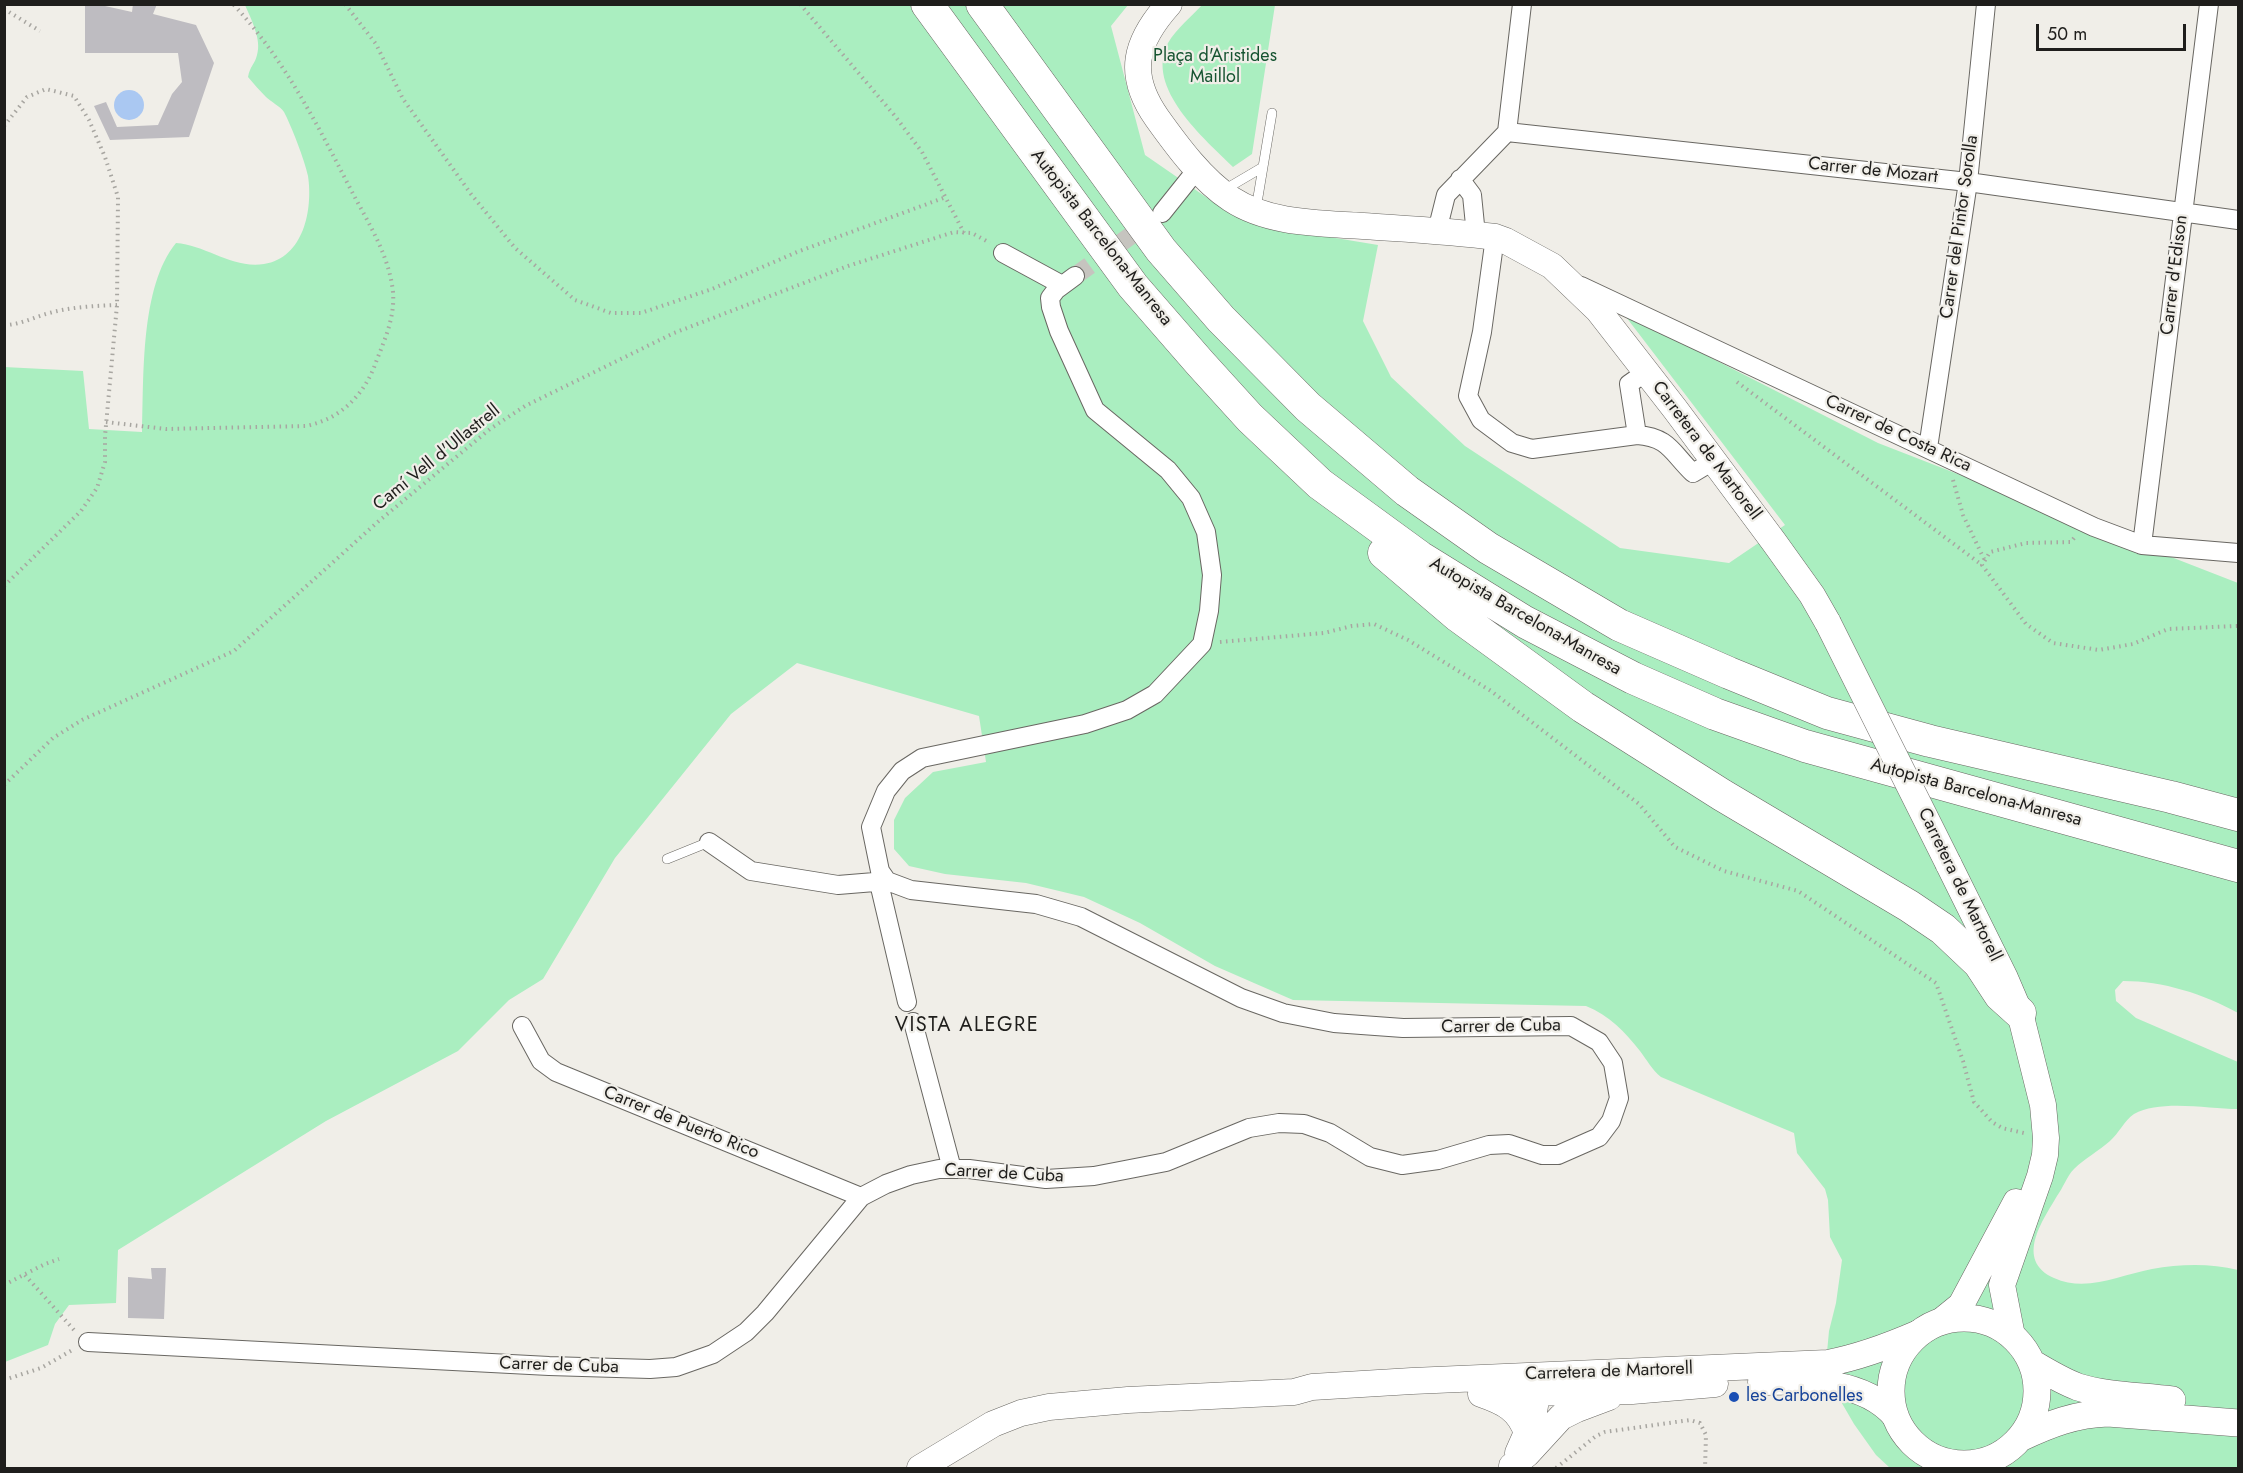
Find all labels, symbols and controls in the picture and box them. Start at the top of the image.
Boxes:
scale bar [2039,12,2189,50]
text: 50 m [2047,21,2087,47]
park label: Plaça d'Aristides Maillol [1153,46,1277,88]
street label: Carrer del Pintor Sorolla [1936,134,1984,320]
street label: Autopista Barcelona-Manresa [1025,146,1177,330]
street label: Carrer de Mozart [1807,153,1939,189]
street label: Carrer d'Edison [2157,214,2193,336]
street label: Carretera de Martorell [1647,377,1765,525]
street label: Carrer de Costa Rica [1822,391,1974,477]
street label: Camí Vell d'Ullastrell [369,400,505,516]
street label: Autopista Barcelona-Manresa [1425,553,1625,681]
street label: Autopista Barcelona-Manresa [1868,754,2084,832]
street label: Carretera de Martorell [1912,805,2006,965]
district label: VISTA ALEGRE [895,1014,1039,1038]
street label: Carrer de Cuba [1441,1015,1561,1039]
street label: Carrer de Puerto Rico [600,1082,762,1164]
street label: Carrer de Cuba [944,1160,1064,1188]
street label: Carrer de Cuba [499,1353,619,1379]
street label: Carretera de Martorell [1525,1358,1693,1386]
place label: les Carbonelles [1746,1386,1863,1408]
marker: les Carbonelles [1727,1390,1741,1404]

